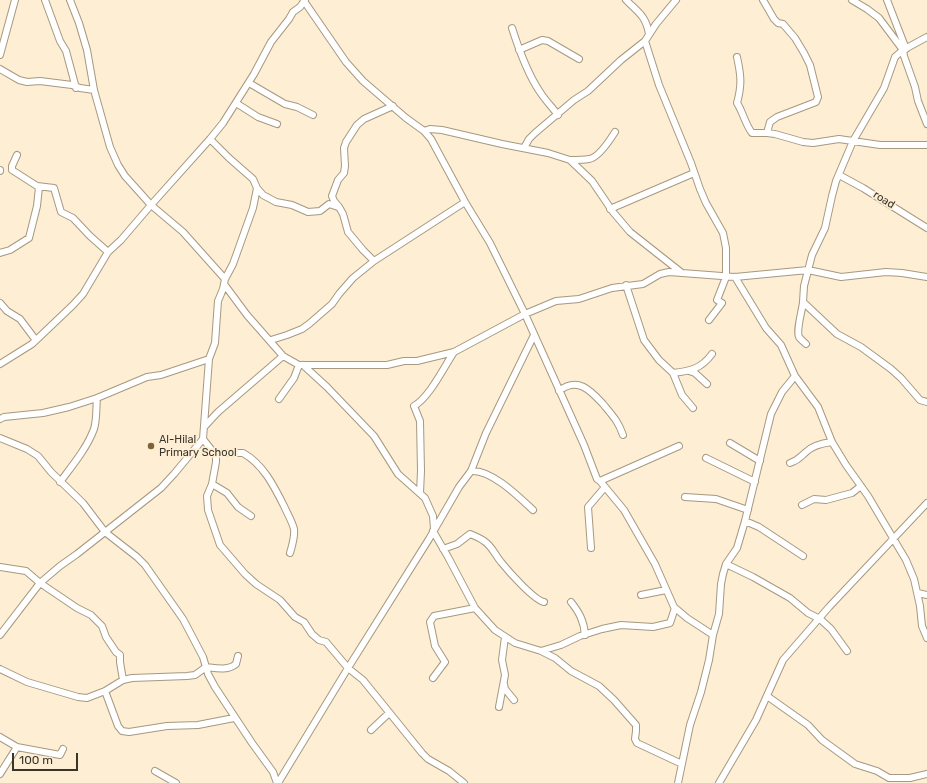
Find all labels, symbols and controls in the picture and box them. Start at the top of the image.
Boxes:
street label: road [871,188,897,212]
place label: Al-Hilal Primary School [159,433,237,459]
marker: Al-Hilal Primary School [146,441,156,451]
scale bar [14,745,80,771]
text: 100 m [19,753,53,767]

